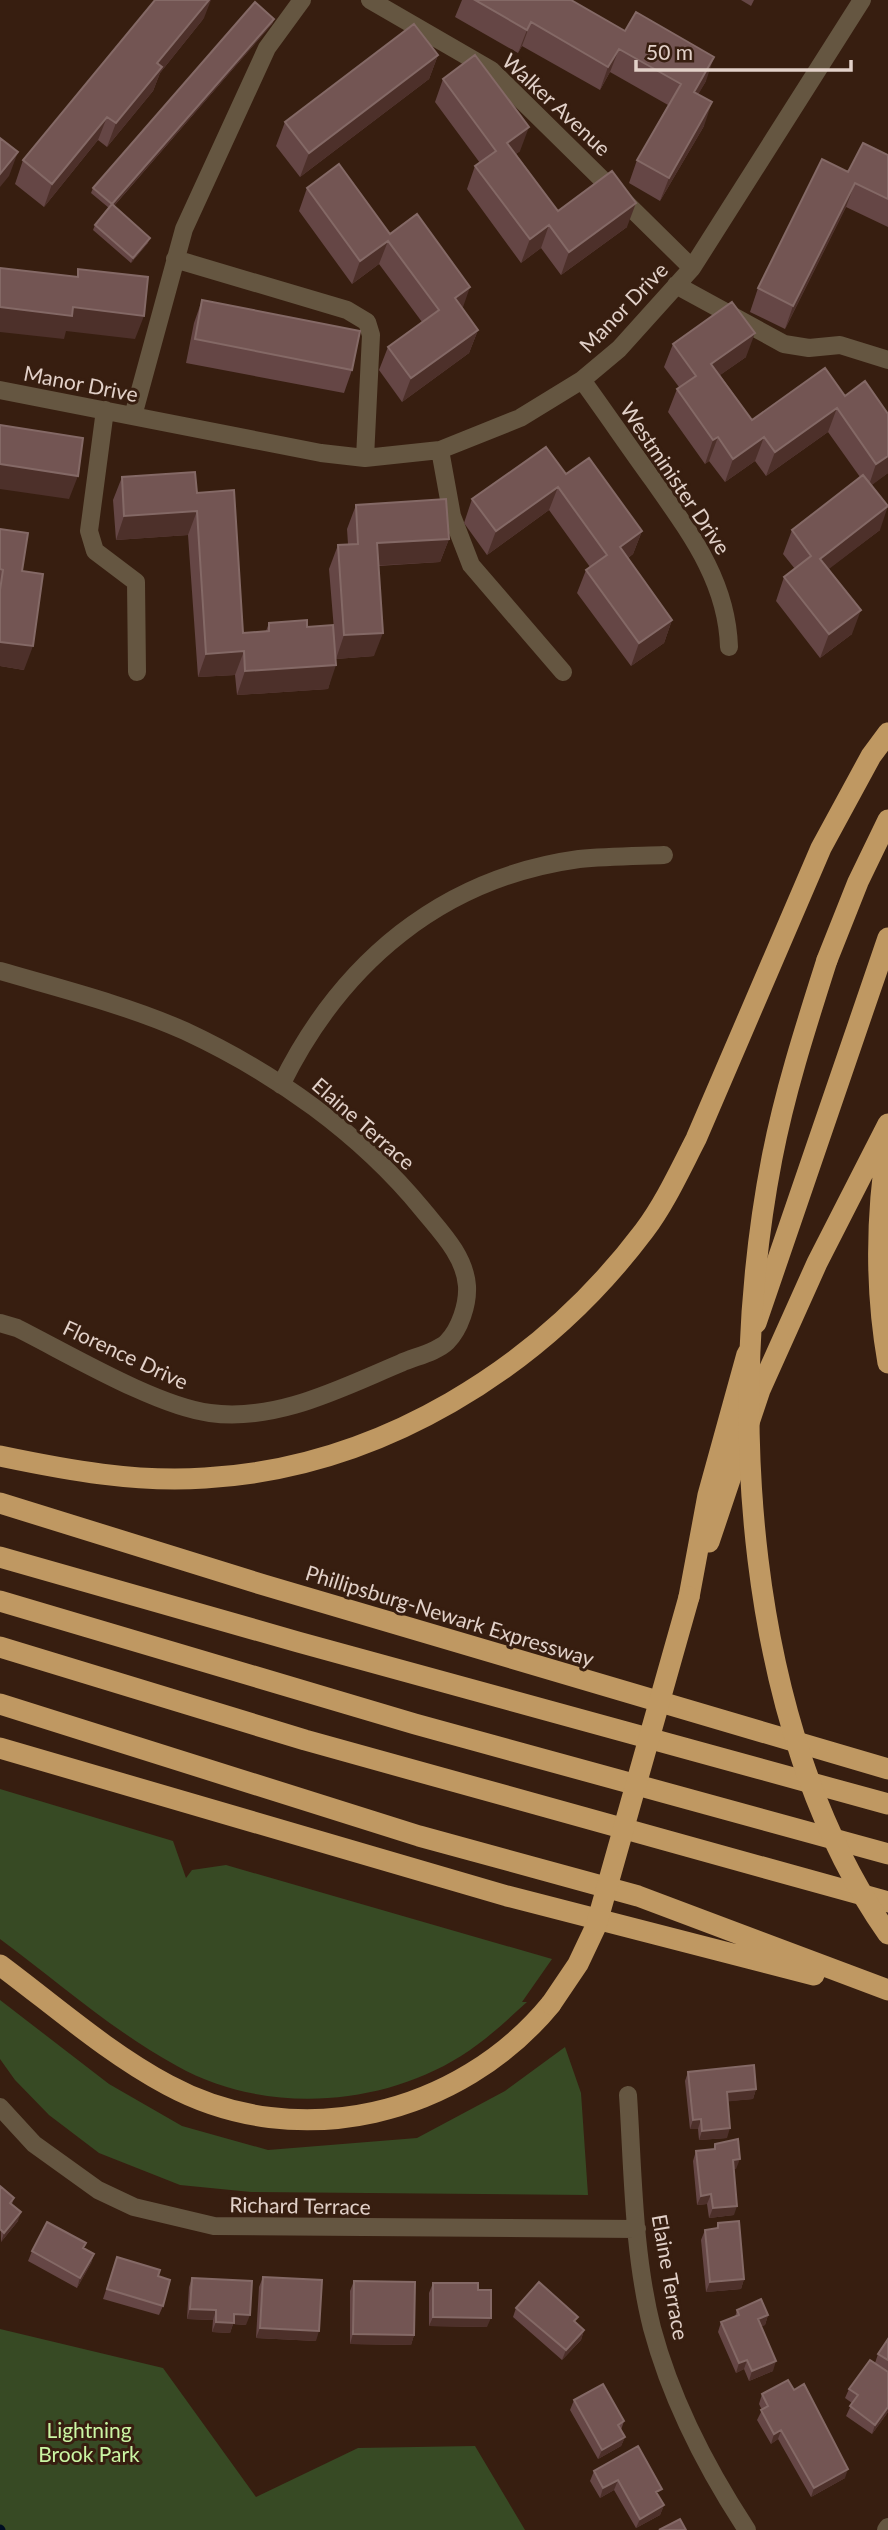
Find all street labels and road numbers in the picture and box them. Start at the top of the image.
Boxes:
street label: Walker Avenue [498,48,616,160]
street label: Manor Drive [574,257,672,357]
street label: Manor Drive [22,360,140,406]
street label: Westminister Drive [616,397,736,559]
street label: Elaine Terrace [308,1072,420,1174]
street label: Florence Drive [60,1314,192,1394]
street label: Phillipsburg-Newark Expressway [303,1559,597,1671]
street label: Richard Terrace [229,2191,371,2219]
street label: Elaine Terrace [648,2212,694,2342]

